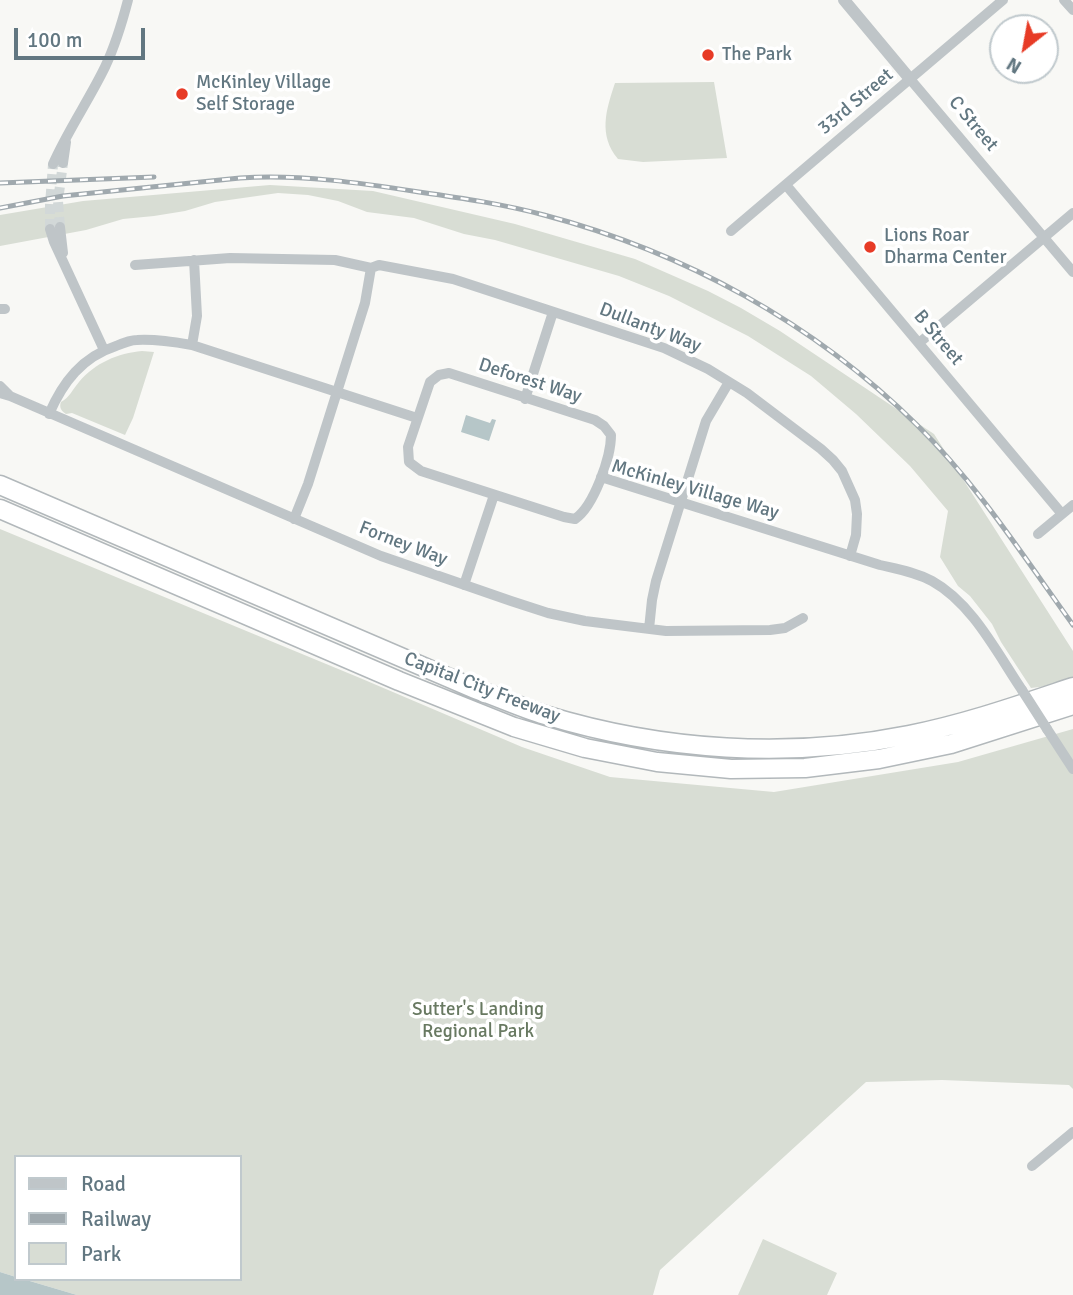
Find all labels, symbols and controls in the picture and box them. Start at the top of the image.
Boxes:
scale bar [18,14,149,58]
north arrow [989,14,1059,84]
text: 100 m [27,27,82,53]
place label: The Park [722,44,792,66]
marker: The Park [700,47,716,63]
text: N [1002,52,1026,79]
street label: 33rd Street [814,64,898,140]
place label: McKinley Village Self Storage [196,72,331,116]
marker: McKinley Village Self Storage [174,86,190,102]
street label: C Street [943,92,1003,156]
place label: Lions Roar Dharma Center [884,225,1006,269]
marker: Lions Roar Dharma Center [862,239,878,255]
street label: Dullanty Way [596,298,704,358]
street label: B Street [908,306,968,370]
street label: Deforest Way [476,354,584,408]
street label: McKinley Village Way [609,455,781,525]
street label: Forney Way [356,517,450,571]
street label: Capital City Freeway [401,648,563,728]
park label: Sutter's Landing Regional Park [412,999,544,1043]
legend [14,1155,242,1281]
text: Road [81,1171,126,1197]
text: Railway [81,1206,151,1232]
text: Park [81,1241,121,1267]

